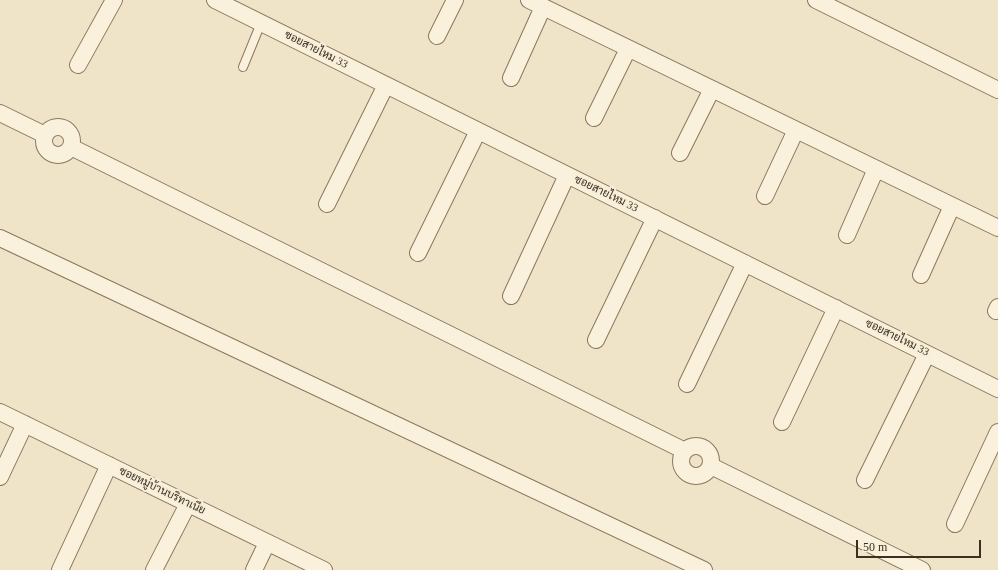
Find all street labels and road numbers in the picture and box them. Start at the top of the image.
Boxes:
street label: ซอยสายไหม 33 [282,28,350,72]
street label: ซอยสายไหม 33 [572,173,640,215]
street label: ซอยสายไหม 33 [863,317,931,359]
street label: ซอยหมู่บ้านบริทาเนีย [117,464,207,518]

